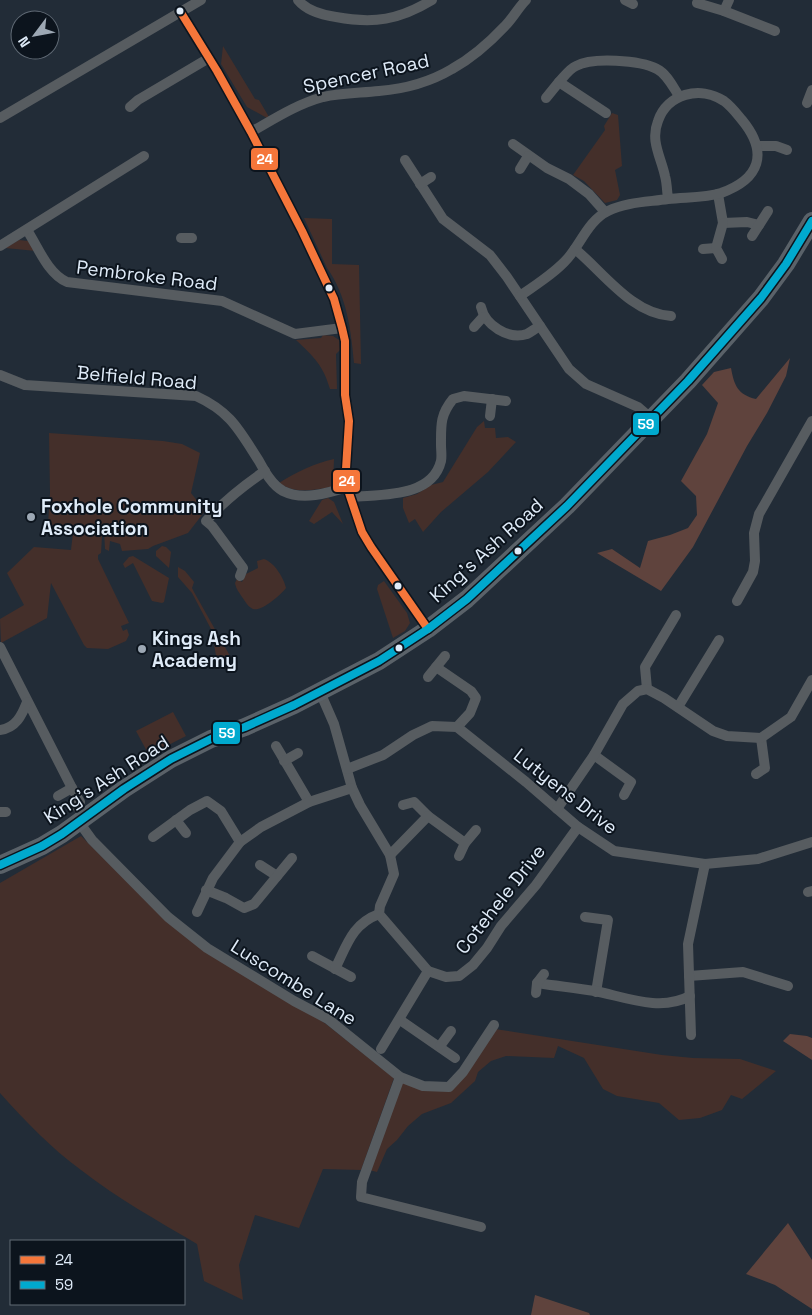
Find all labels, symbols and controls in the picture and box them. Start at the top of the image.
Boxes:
unlabelled marker [175,6,185,16]
north arrow [10,10,60,60]
text: N [14,33,34,51]
street label: Spencer Road [301,48,431,99]
line badge: 24 [250,147,279,171]
text: 24 [257,150,274,168]
street label: Pembroke Road [75,254,219,297]
unlabelled marker [324,283,334,293]
street label: Belfield Road [76,360,198,395]
line badge: 59 [632,412,660,436]
text: 59 [637,415,655,433]
line badge: 24 [332,469,361,493]
text: 24 [339,472,356,490]
street label: King's Ash Road [424,493,548,608]
place label: Foxhole Community Association [41,494,223,541]
marker: Foxhole Community Association [25,511,37,523]
unlabelled marker [513,546,523,556]
unlabelled marker [393,581,403,591]
place label: Kings Ash Academy [152,626,241,673]
marker: Kings Ash Academy [136,643,148,655]
unlabelled marker [394,643,404,653]
line badge: 59 [212,721,241,745]
text: 59 [218,724,236,742]
street label: King's Ash Road [39,730,174,829]
street label: Lutyens Drive [509,743,623,840]
street label: Cotehele Drive [450,839,551,959]
street label: Luscombe Lane [226,934,361,1031]
legend [10,1240,185,1305]
text: 24 [55,1250,73,1269]
text: 59 [55,1275,73,1294]

